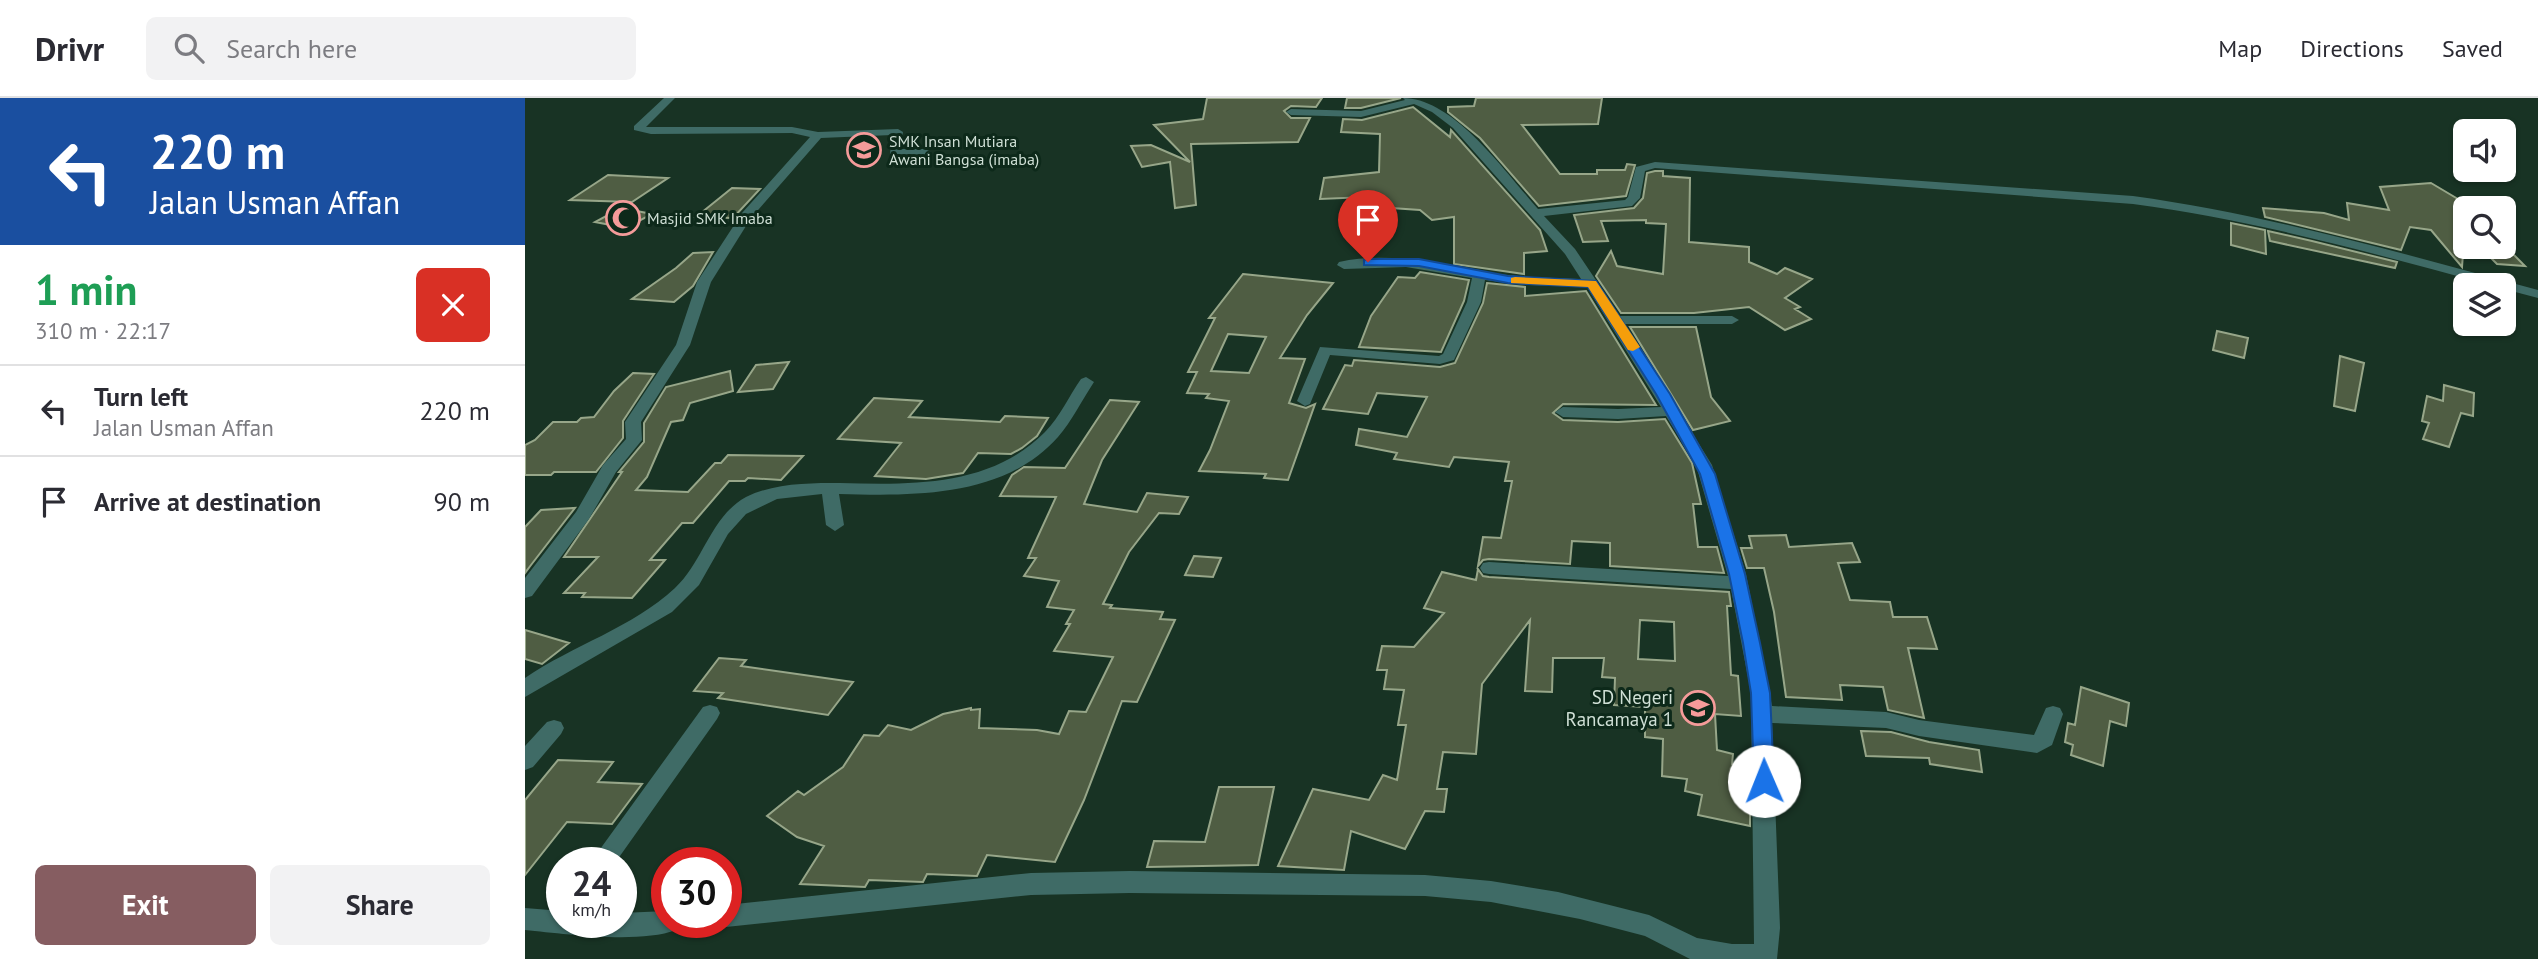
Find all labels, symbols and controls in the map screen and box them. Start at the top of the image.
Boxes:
search box [146,17,636,80]
text: Drivr [35,27,104,70]
icon: search [170,29,208,67]
text: Search here [226,32,357,65]
text: Map [2218,33,2262,64]
text: Directions [2300,33,2404,64]
text: Saved [2442,33,2503,64]
text: 220 m [150,119,285,183]
map controls [2453,119,2516,336]
button: sound [2453,119,2516,182]
icon: left [35,126,126,217]
school or university icon: SMK Insan Mutiara Awani Bangsa (imaba) [845,131,883,169]
place label: SMK Insan Mutiara Awani Bangsa (imaba) [889,131,1039,169]
text: Jalan Usman Affan [150,181,400,223]
pin [1338,190,1398,262]
button: search [2453,196,2516,259]
mosque icon: Masjid SMK Imaba [604,199,642,237]
icon: arrive [1349,201,1387,239]
place label: Masjid SMK Imaba [647,208,773,228]
text: 1 min [35,262,137,317]
button: close [416,268,490,342]
button: layers [2453,273,2516,336]
text: 310 m · 22:17 [35,316,171,345]
text: Turn left [94,380,188,413]
icon: left [35,392,73,430]
text: 220 m [419,394,490,427]
text: Jalan Usman Affan [94,413,274,442]
icon: arrive [35,483,73,521]
text: Arrive at destination [94,485,321,518]
text: 90 m [434,485,490,518]
place label: SD Negeri Rancamaya 1 [1566,685,1673,731]
school or university icon: SD Negeri Rancamaya 1 [1679,689,1717,727]
position arrow [1727,744,1801,818]
speed limit sign: 30 [651,847,742,938]
text: 24 [572,860,611,906]
button: Exit [35,865,256,945]
button: Share [270,865,490,945]
text: km/h [572,898,611,921]

